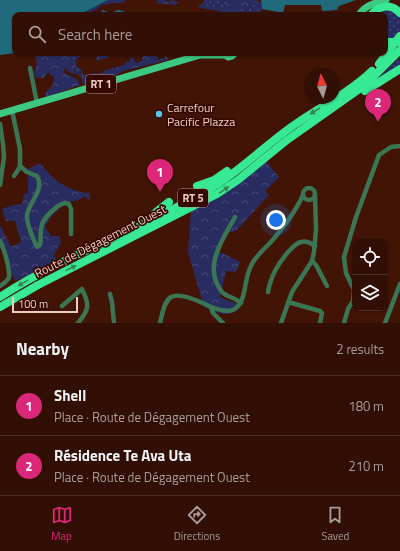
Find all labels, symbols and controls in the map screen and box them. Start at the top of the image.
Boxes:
search box [12,12,388,56]
icon: search [26,23,48,45]
text: Search here [58,23,132,46]
north arrow [304,68,340,104]
road number: RT 1 [86,75,116,93]
pin: 2 [365,89,391,122]
place label: Carrefour Pacific Plazza [167,98,235,131]
one-way arrow [309,107,320,115]
marker: Carrefour Pacific Plazza [154,109,164,119]
pin: 1 [147,159,173,192]
one-way arrow [219,186,229,194]
road number: RT 5 [178,189,208,207]
street label: Route de Dégagement Ouest [31,199,170,283]
your location [266,210,286,230]
map controls [352,239,388,311]
button: locate [352,239,388,275]
one-way arrow [65,265,77,272]
button: layers [352,275,388,311]
one-way arrow [17,280,29,287]
scale bar [12,295,78,314]
text: 100 m [18,296,48,312]
text: Nearby [16,336,69,362]
text: 2 results [336,339,384,359]
text: Shell [54,384,86,407]
text: 1 [25,396,33,416]
text: 180 m [348,396,384,416]
text: Place · Route de Dégagement Ouest [54,407,250,427]
text: Résidence Te Ava Uta [54,444,191,467]
text: 2 [25,456,33,476]
text: 210 m [348,456,384,476]
text: Place · Route de Dégagement Ouest [54,467,250,487]
tab: Map [51,504,73,544]
tab: Directions [174,504,220,544]
tab: Saved [321,504,349,544]

